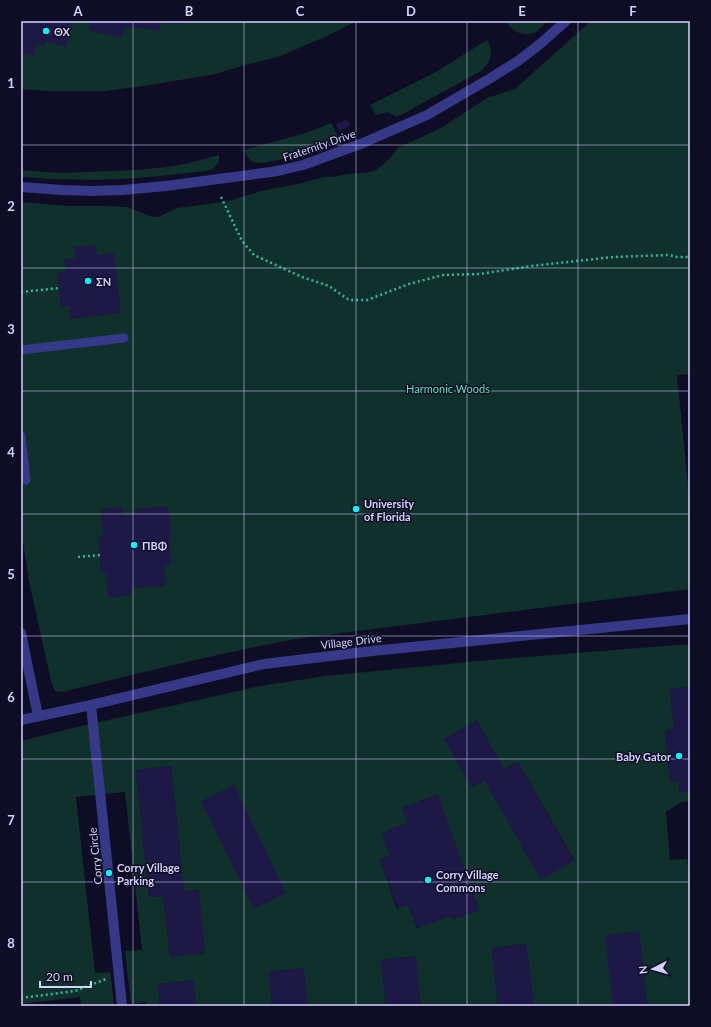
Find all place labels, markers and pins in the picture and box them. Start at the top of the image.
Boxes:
place label: ΘΧ [54,25,71,38]
marker: ΘΧ [41,26,51,36]
place label: ΣΝ [96,275,111,288]
marker: ΣΝ [83,276,93,286]
place label: University of Florida [364,497,414,523]
marker: University of Florida [351,504,361,514]
place label: ΠΒΦ [142,539,168,552]
marker: ΠΒΦ [129,540,139,550]
place label: Baby Gator [616,750,672,763]
marker: Baby Gator [674,751,684,761]
place label: Corry Village Parking [117,861,180,887]
marker: Corry Village Parking [104,868,114,878]
place label: Corry Village Commons [436,868,499,894]
marker: Corry Village Commons [423,875,433,885]

